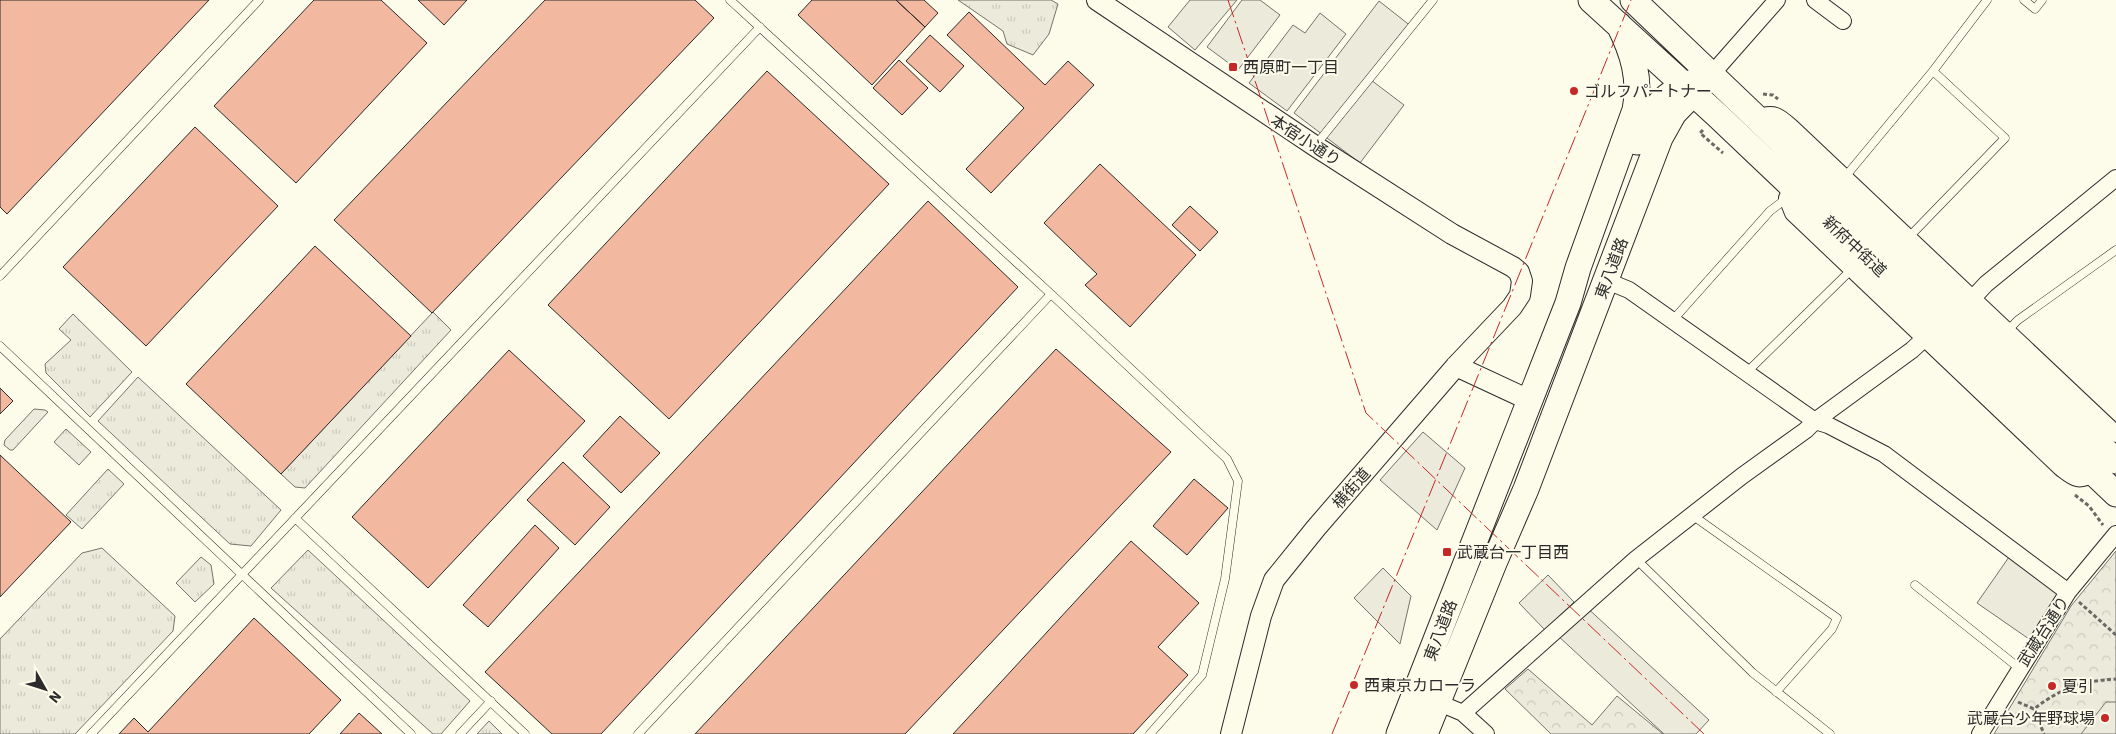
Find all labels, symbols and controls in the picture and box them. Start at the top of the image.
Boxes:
place label: 西原町一丁目 [1243,57,1339,77]
marker: 西原町一丁目 [1227,61,1239,73]
place label: ゴルフパートナー [1584,81,1712,101]
marker: ゴルフパートナー [1568,85,1580,97]
street label: 本宿小通り [1267,110,1345,170]
street label: 新府中街道 [1819,211,1891,281]
street label: 東八道路 [1590,235,1632,301]
street label: 横街道 [1328,463,1374,513]
place label: 武蔵台一丁目西 [1457,542,1569,562]
marker: 武蔵台一丁目西 [1441,546,1453,558]
street label: 武蔵台通り [2013,592,2073,670]
street label: 東八道路 [1419,597,1461,663]
north arrow [20,664,70,714]
place label: 西東京カローラ [1364,675,1476,695]
place label: 夏引 [2062,676,2094,696]
marker: 西東京カローラ [1348,679,1360,691]
marker: 夏引 [2046,680,2058,692]
text: N [45,688,65,707]
place label: 武蔵台少年野球場 [1967,708,2095,728]
marker: 武蔵台少年野球場 [2099,712,2111,724]

